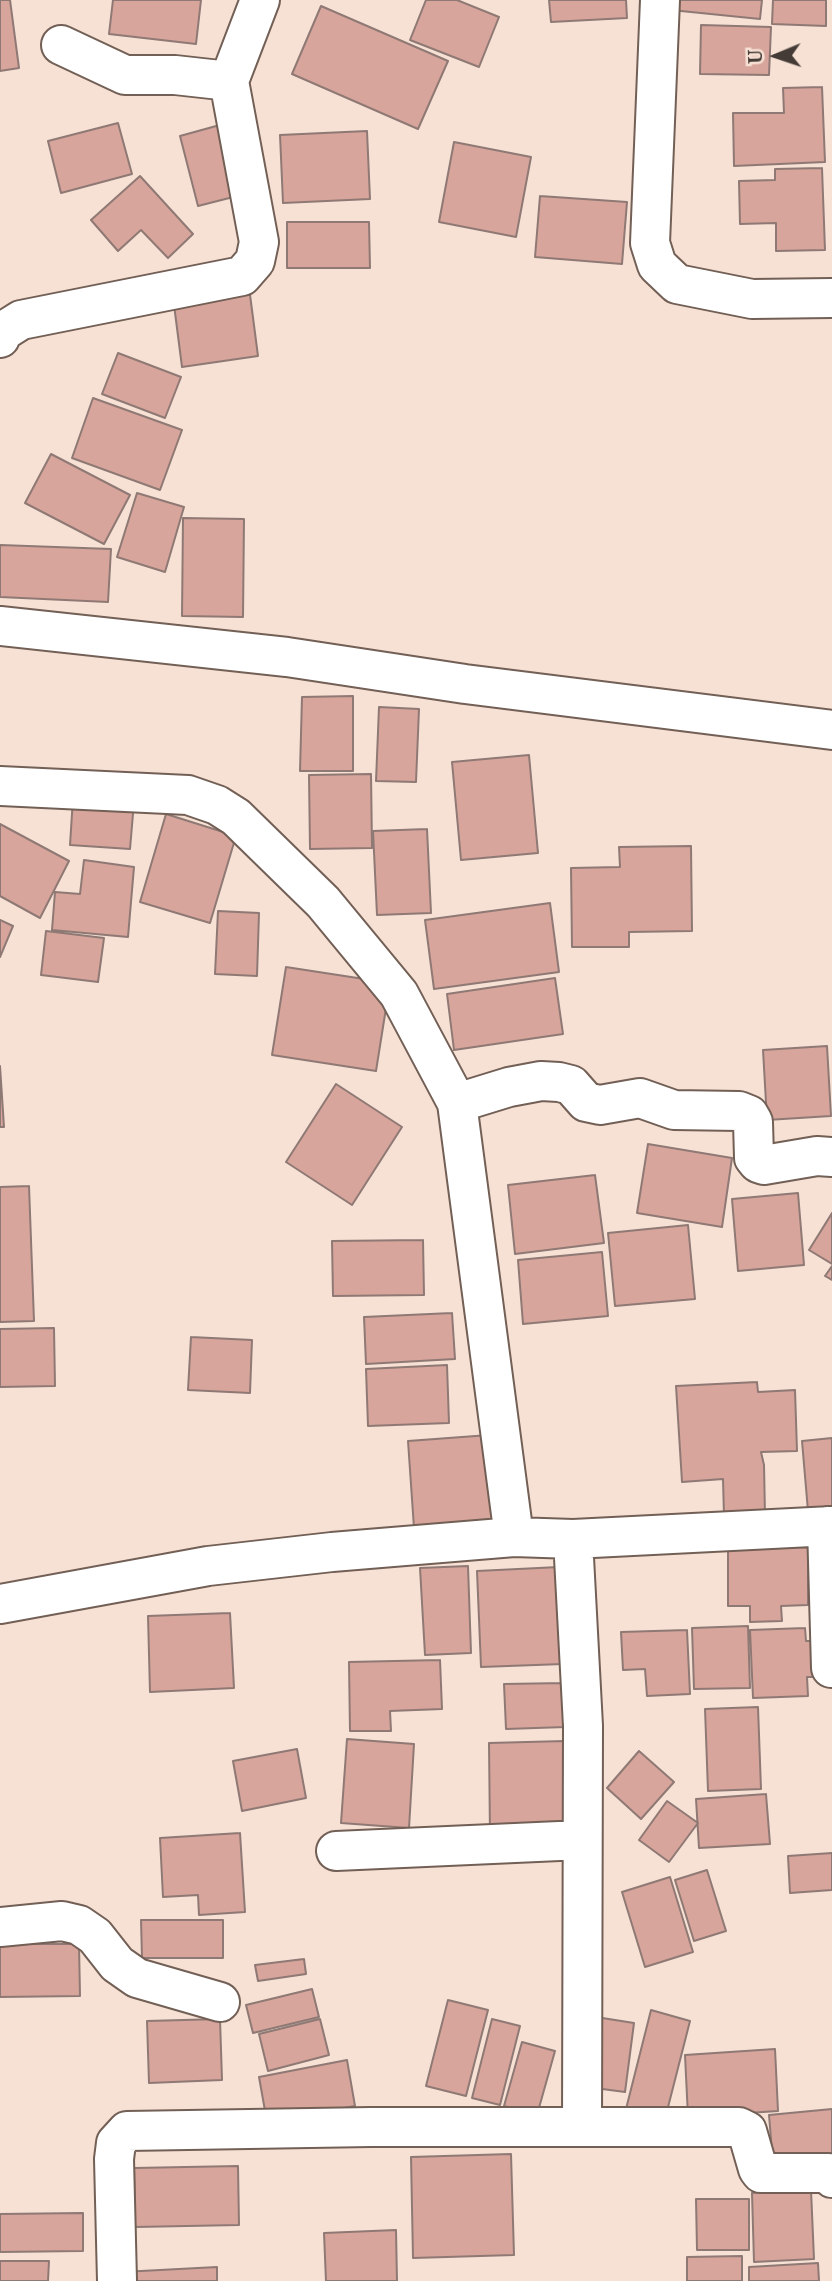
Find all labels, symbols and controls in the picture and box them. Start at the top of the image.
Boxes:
north arrow [741,21,811,91]
text: U [742,49,768,64]

